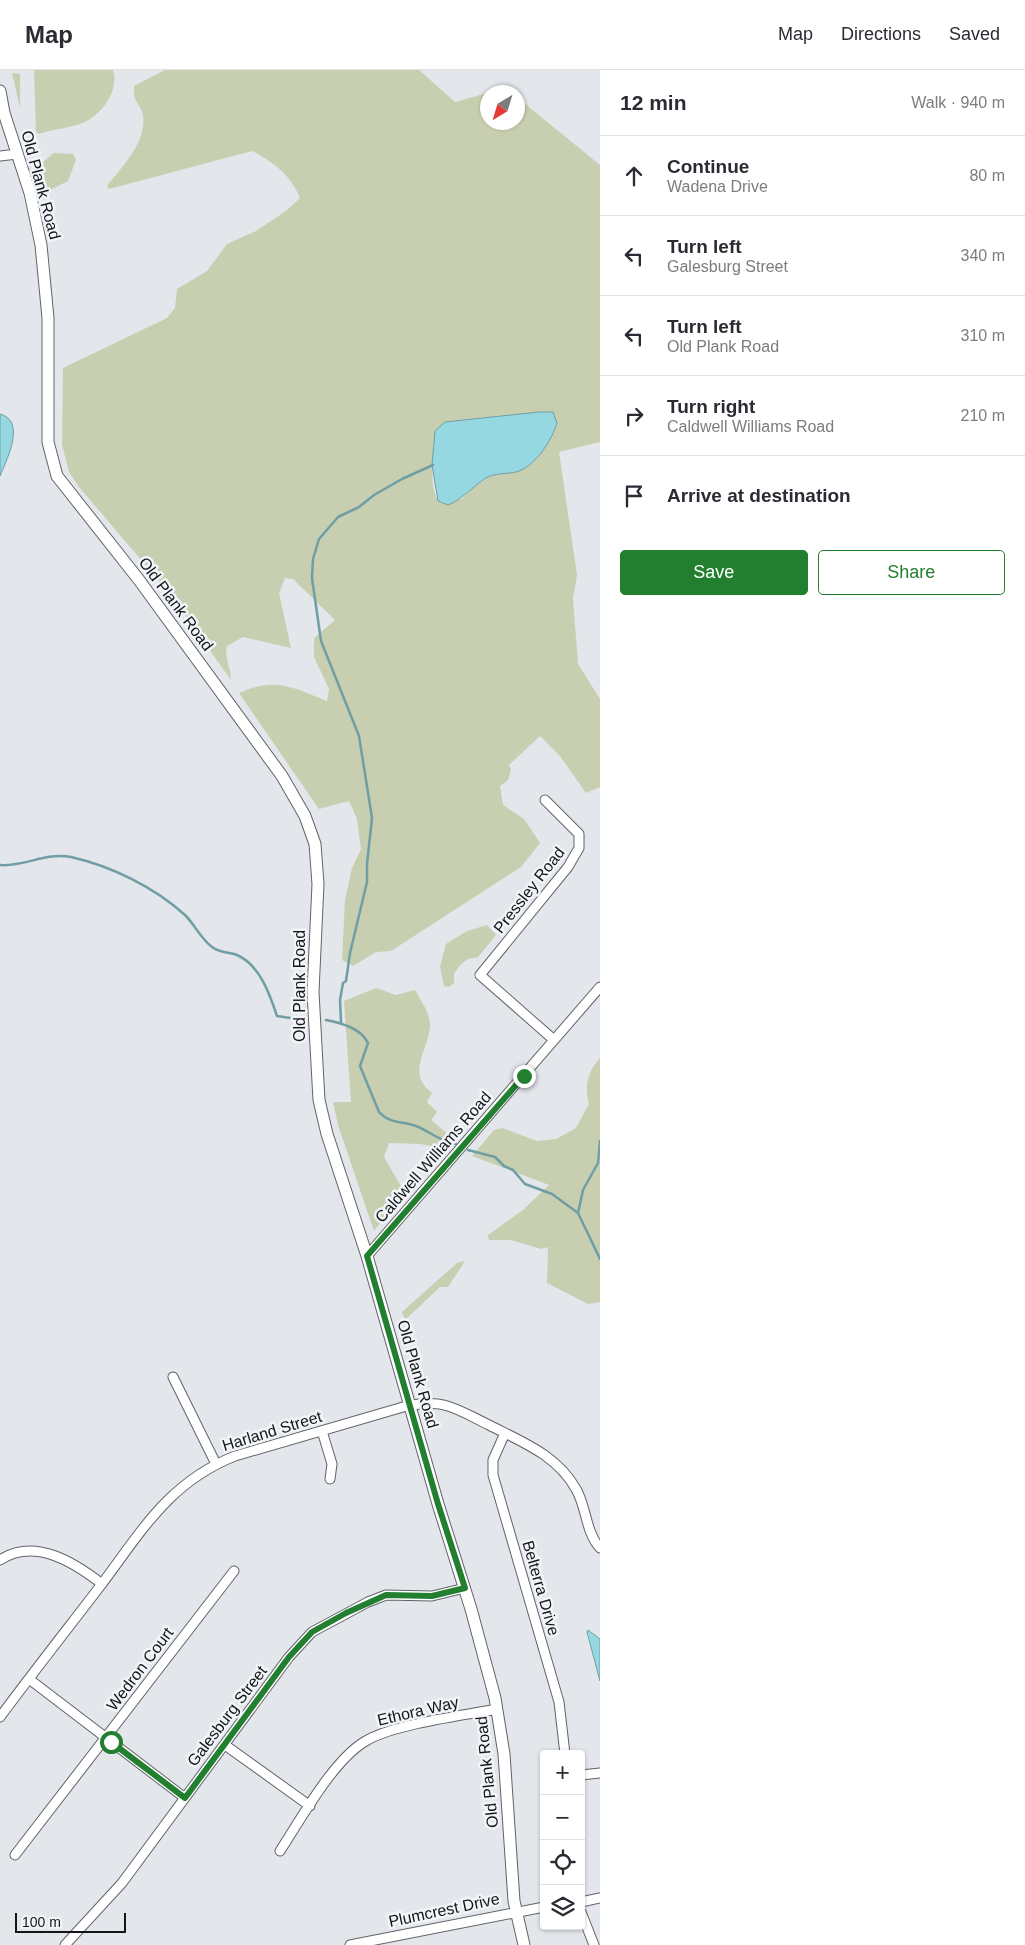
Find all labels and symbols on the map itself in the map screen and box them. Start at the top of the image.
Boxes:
north arrow [480,85,525,130]
street label: Old Plank Road [18,129,64,241]
street label: Old Plank Road [135,554,217,654]
street label: Pressley Road [490,844,568,936]
street label: Old Plank Road [291,930,308,1042]
route end [513,1065,536,1088]
street label: Caldwell Williams Road [372,1088,494,1226]
street label: Old Plank Road [394,1318,442,1430]
street label: Harland Street [220,1408,324,1454]
street label: Belterra Drive [519,1539,563,1637]
street label: Wedron Court [103,1624,177,1714]
street label: Galesburg Street [184,1662,271,1769]
street label: Ethora Way [376,1693,460,1729]
street label: Old Plank Road [473,1715,501,1829]
route start [100,1731,123,1754]
street label: Plumcrest Drive [387,1890,501,1930]
scale bar [15,1910,126,1933]

